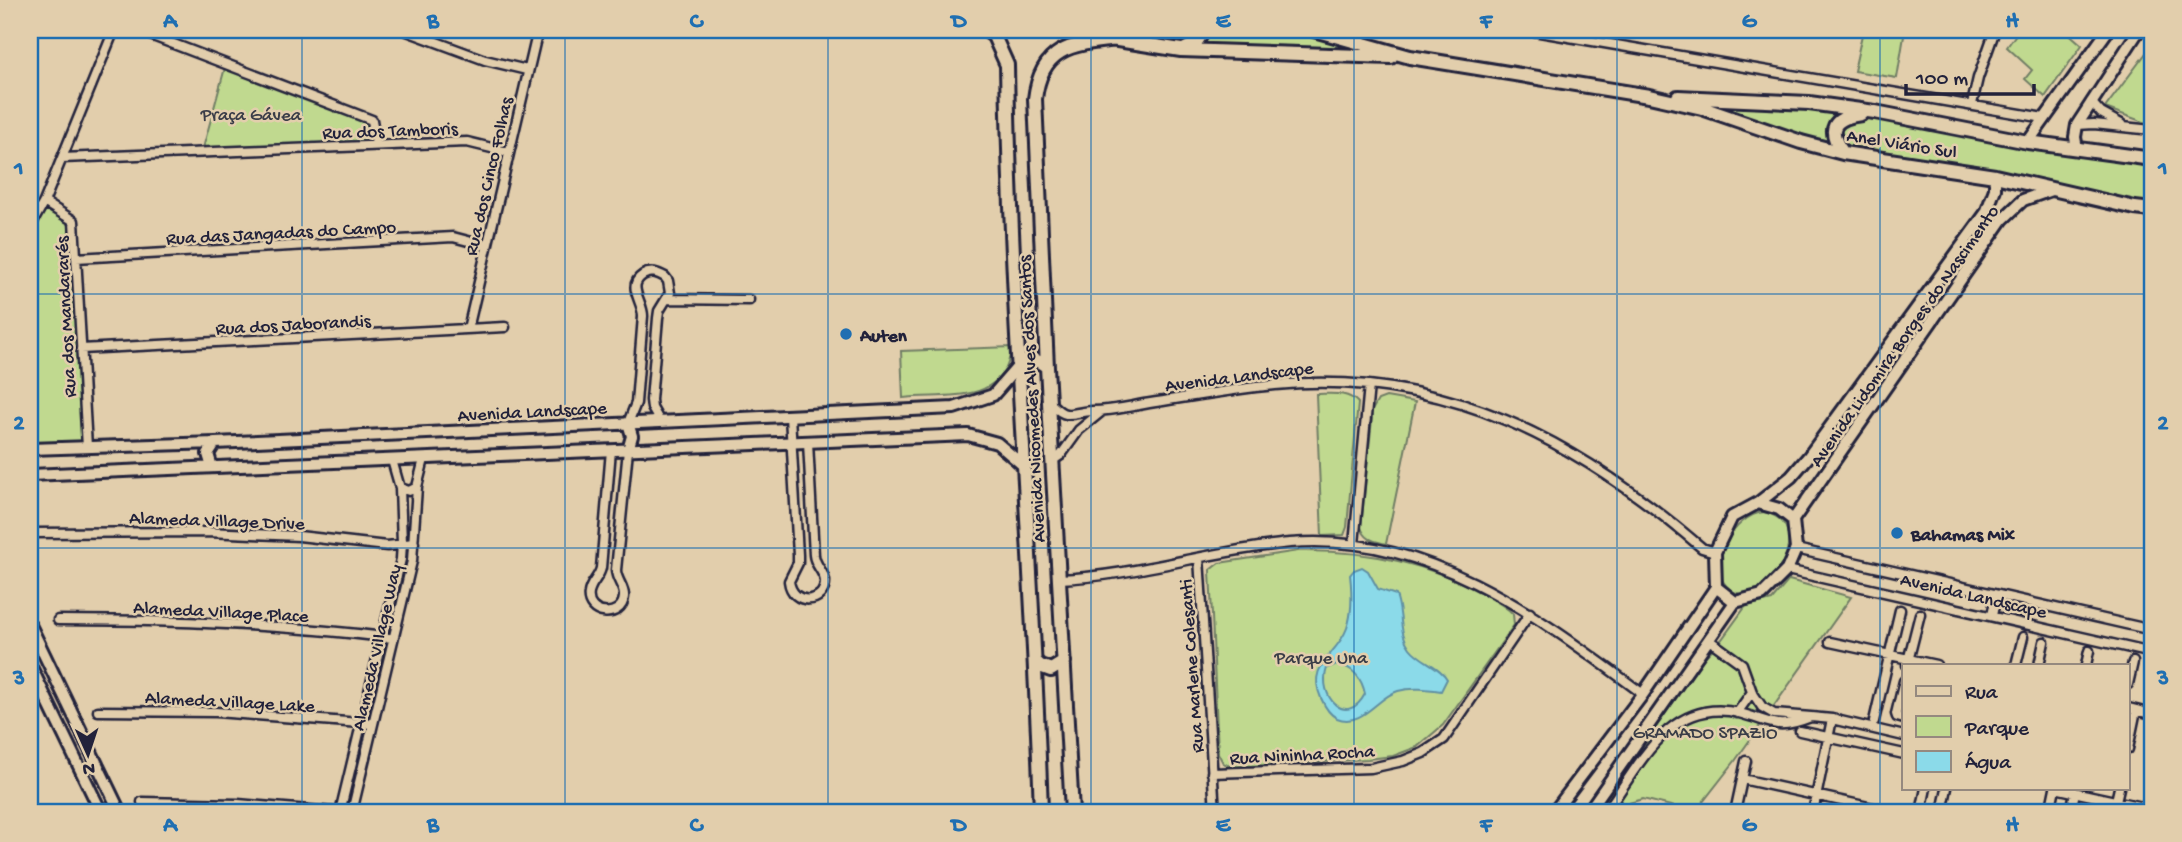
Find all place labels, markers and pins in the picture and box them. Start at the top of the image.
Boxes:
marker: Auten [838,326,854,342]
place label: Auten [859,326,908,349]
marker: Bahamas Mix [1889,525,1905,541]
place label: Bahamas Mix [1910,525,2016,548]

